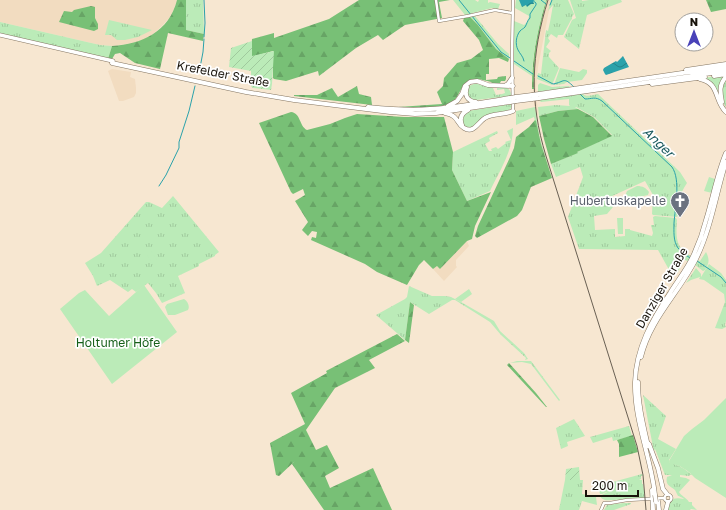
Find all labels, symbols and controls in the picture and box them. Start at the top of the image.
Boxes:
north arrow [674,12,714,52]
text: N [690,15,698,28]
street label: Krefelder Straße [175,57,271,90]
water label: Anger [640,123,679,162]
church icon: Hubertuskapelle [669,190,691,218]
place label: Hubertuskapelle [570,193,666,208]
street label: Danziger Straße [632,244,691,331]
park label: Holtumer Höfe [76,335,160,350]
scale bar [586,472,638,498]
text: 200 m [592,478,627,493]

